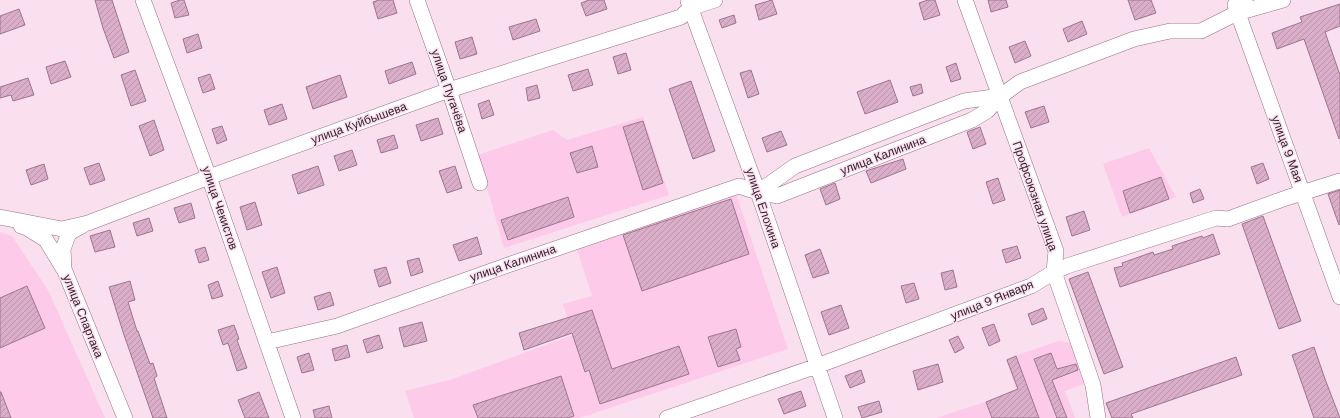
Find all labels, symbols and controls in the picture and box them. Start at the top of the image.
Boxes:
street label: улица Пугачёва [427,47,471,135]
street label: улица Куйбышева [309,98,409,148]
street label: улица 9 Мая [1267,113,1307,185]
street label: улица Калинина [838,131,928,179]
street label: Профсоюзная улица [1009,139,1061,253]
street label: улица Чекистов [198,164,242,252]
street label: улица Елохина [742,166,784,251]
street label: улица Калинина [468,241,559,285]
street label: улица Спартака [59,272,107,360]
street label: улица 9 Января [948,276,1036,324]

